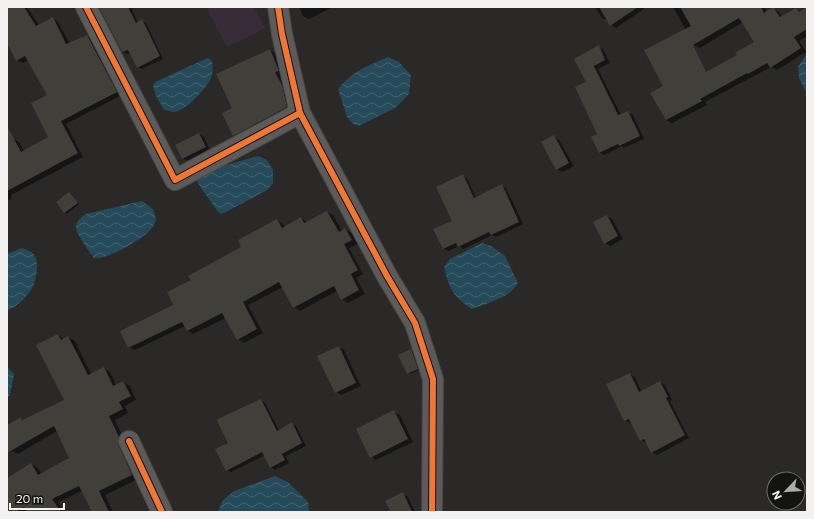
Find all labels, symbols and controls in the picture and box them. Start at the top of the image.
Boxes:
north arrow [766,471,806,511]
scale bar [10,485,64,511]
text: N [769,489,784,502]
text: 20 m [16,491,43,505]

